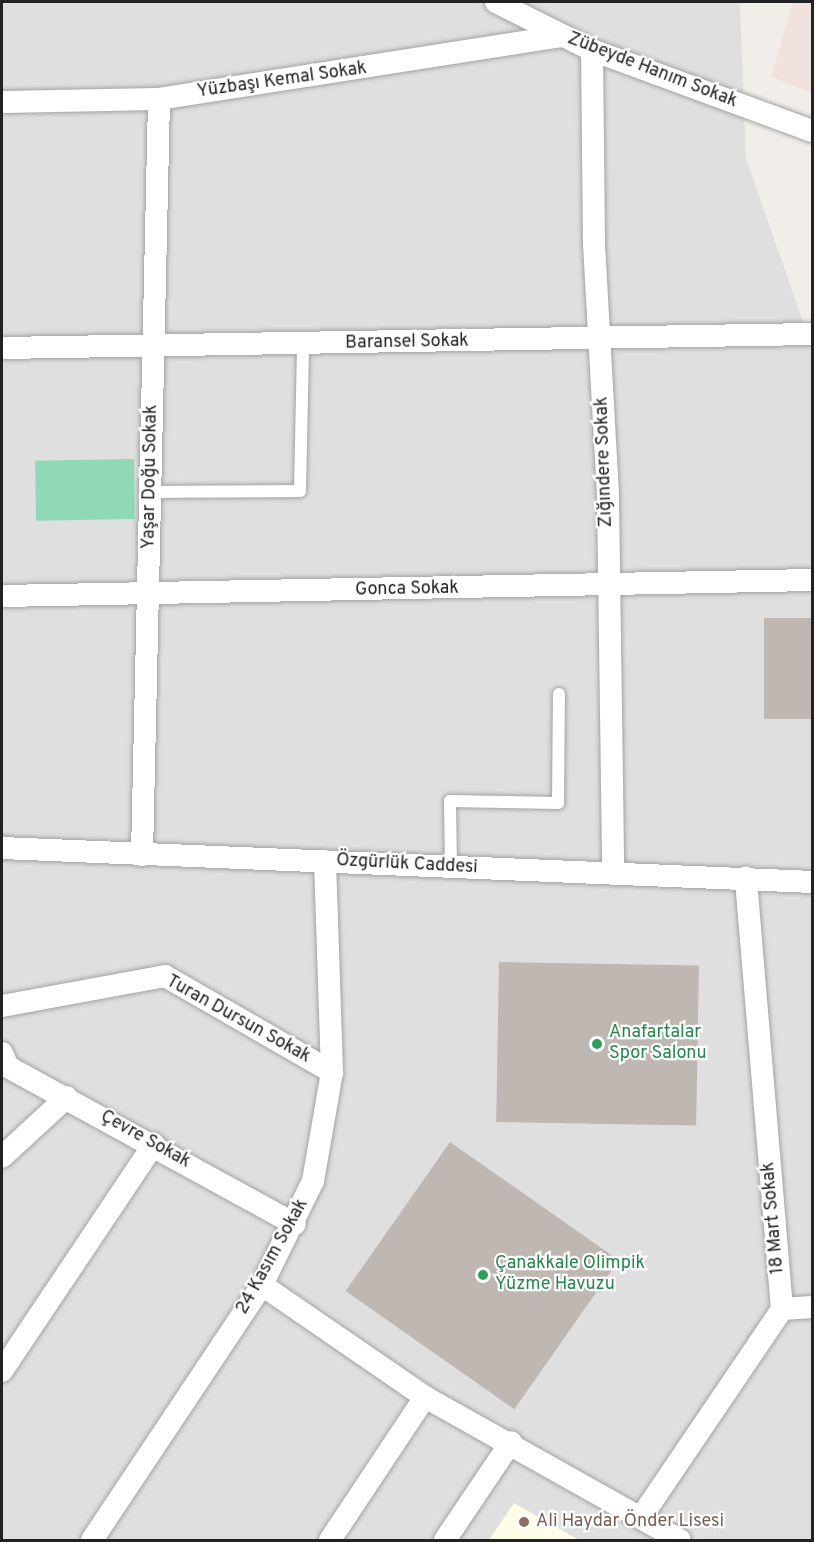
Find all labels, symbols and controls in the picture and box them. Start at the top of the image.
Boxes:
street label: Zübeyde Hanım Sokak [564,29,740,113]
street label: Yüzbaşı Kemal Sokak [196,58,368,104]
street label: Baransel Sokak [345,331,469,355]
street label: Zığındere Sokak [592,396,618,528]
street label: Yaşar Doğu Sokak [139,405,163,549]
street label: Gonca Sokak [355,578,459,602]
street label: Özgürlük Caddesi [336,851,478,879]
street label: Turan Dursun Sokak [162,971,314,1069]
place label: Anafartalar Spor Salonu [609,1023,707,1066]
marker: Anafartalar Spor Salonu [590,1037,604,1051]
street label: Çevre Sokak [96,1106,194,1174]
street label: 18 Mart Sokak [758,1161,790,1275]
street label: 24 Kasım Sokak [232,1196,314,1318]
place label: Çanakkale Olimpik Yüzme Havuzu [495,1254,645,1296]
marker: Çanakkale Olimpik Yüzme Havuzu [476,1268,490,1282]
place label: Ali Haydar Önder Lisesi [536,1511,724,1533]
marker: Ali Haydar Önder Lisesi [517,1515,531,1529]

